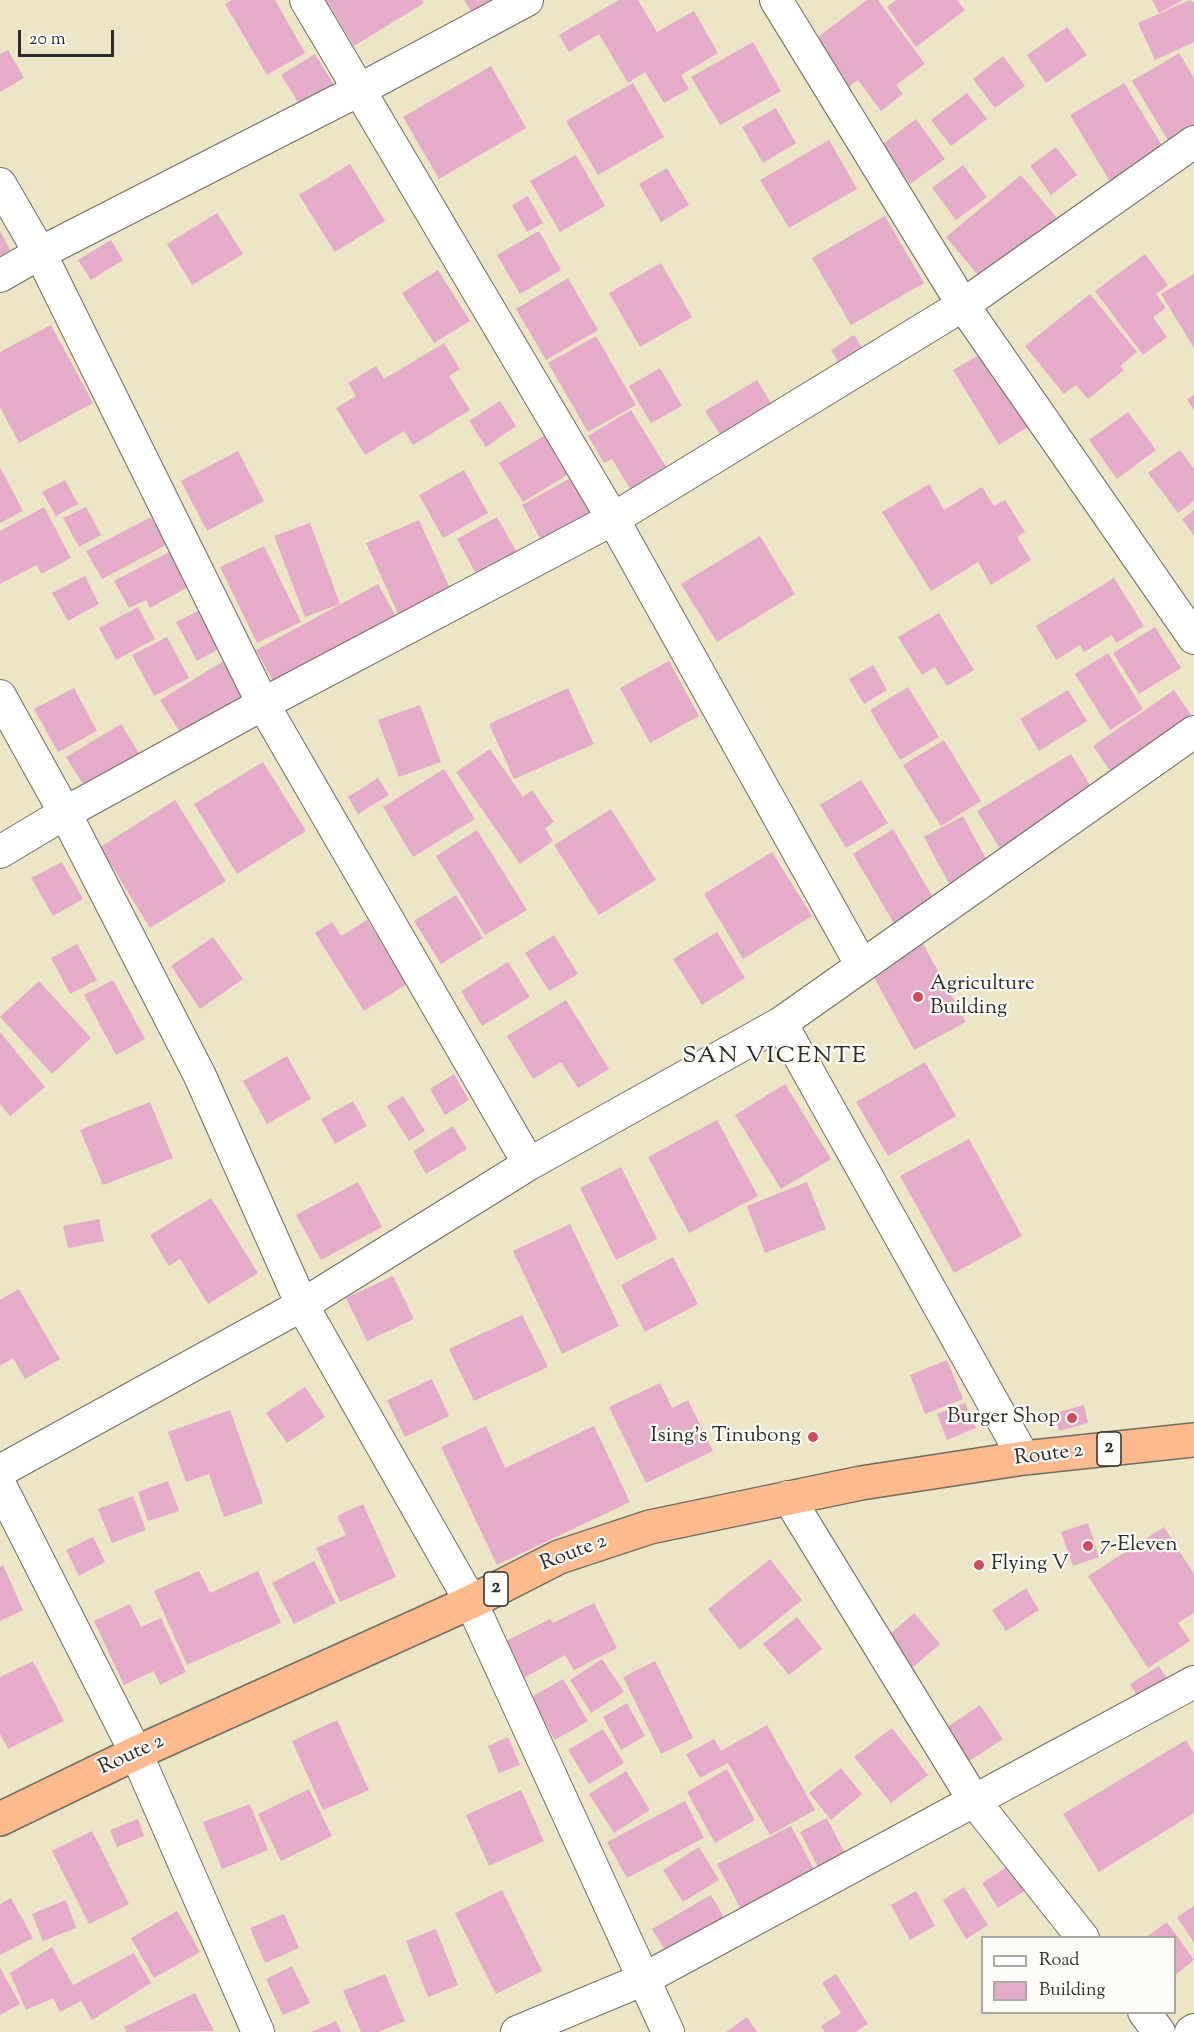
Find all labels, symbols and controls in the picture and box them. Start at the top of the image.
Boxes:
scale bar [21,18,117,56]
text: 20 m [29,27,66,53]
place label: Agriculture Building [930,972,1035,1022]
marker: Agriculture Building [911,990,925,1004]
district label: SAN VICENTE [682,1044,868,1072]
place label: Burger Shop [947,1405,1060,1431]
marker: Burger Shop [1065,1411,1079,1425]
place label: Ising's Tinubong [651,1424,801,1450]
marker: Ising's Tinubong [806,1430,820,1444]
road number: 2 [1097,1432,1121,1466]
street label: Route 2 [1013,1439,1085,1473]
street label: Route 2 [537,1530,611,1578]
place label: 7-Eleven [1100,1533,1178,1559]
marker: 7-Eleven [1081,1539,1095,1553]
place label: Flying V [991,1552,1069,1578]
marker: Flying V [972,1558,986,1572]
road number: 2 [484,1572,508,1606]
street label: Route 2 [95,1730,169,1782]
legend [981,1936,1176,2014]
text: Road [1039,1948,1079,1974]
text: Building [1039,1978,1105,2004]

